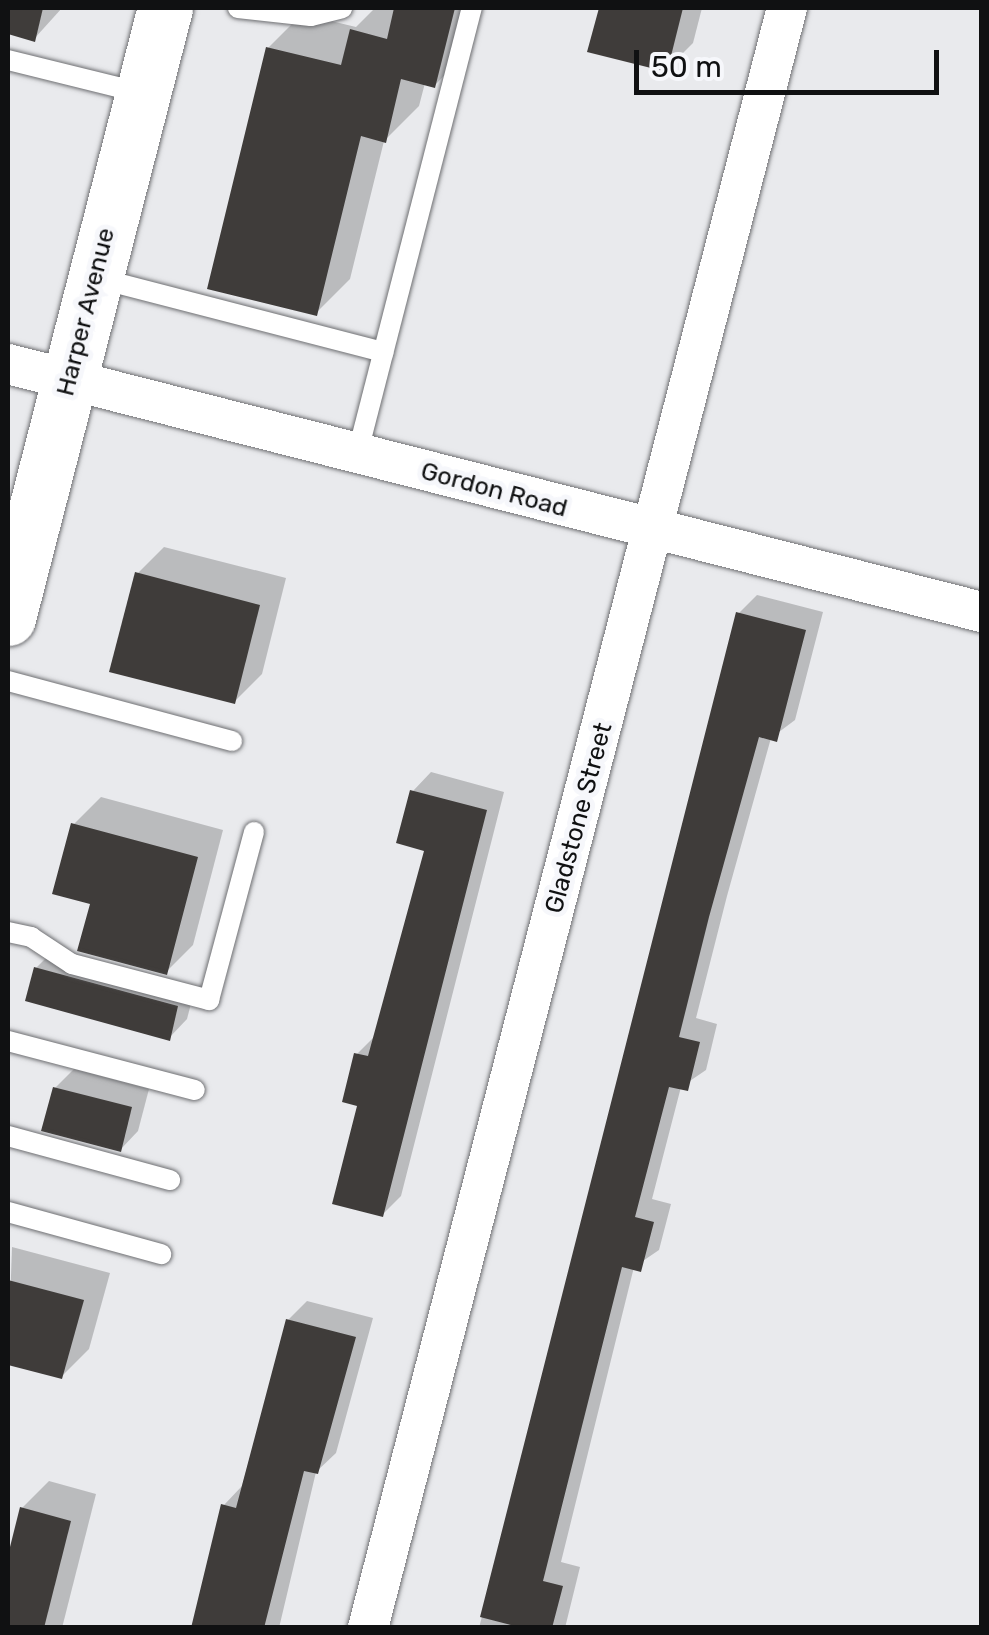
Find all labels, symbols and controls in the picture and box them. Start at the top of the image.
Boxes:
scale bar [639,30,944,92]
text: 50 m [651,49,722,85]
street label: Harper Avenue [50,224,122,400]
street label: Gordon Road [418,456,570,524]
street label: Gladstone Street [539,719,619,917]

